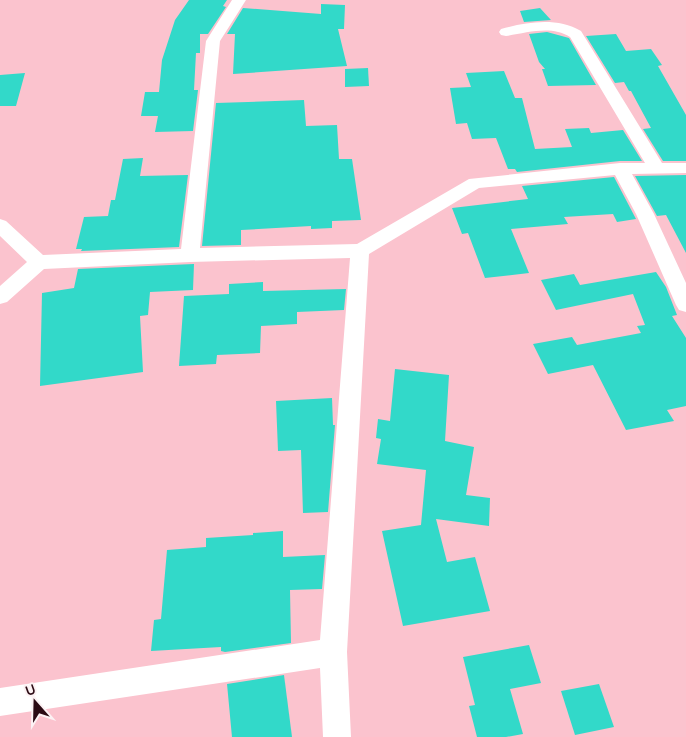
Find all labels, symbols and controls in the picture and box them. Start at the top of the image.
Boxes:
north arrow [10,677,60,727]
text: U [23,680,38,700]

